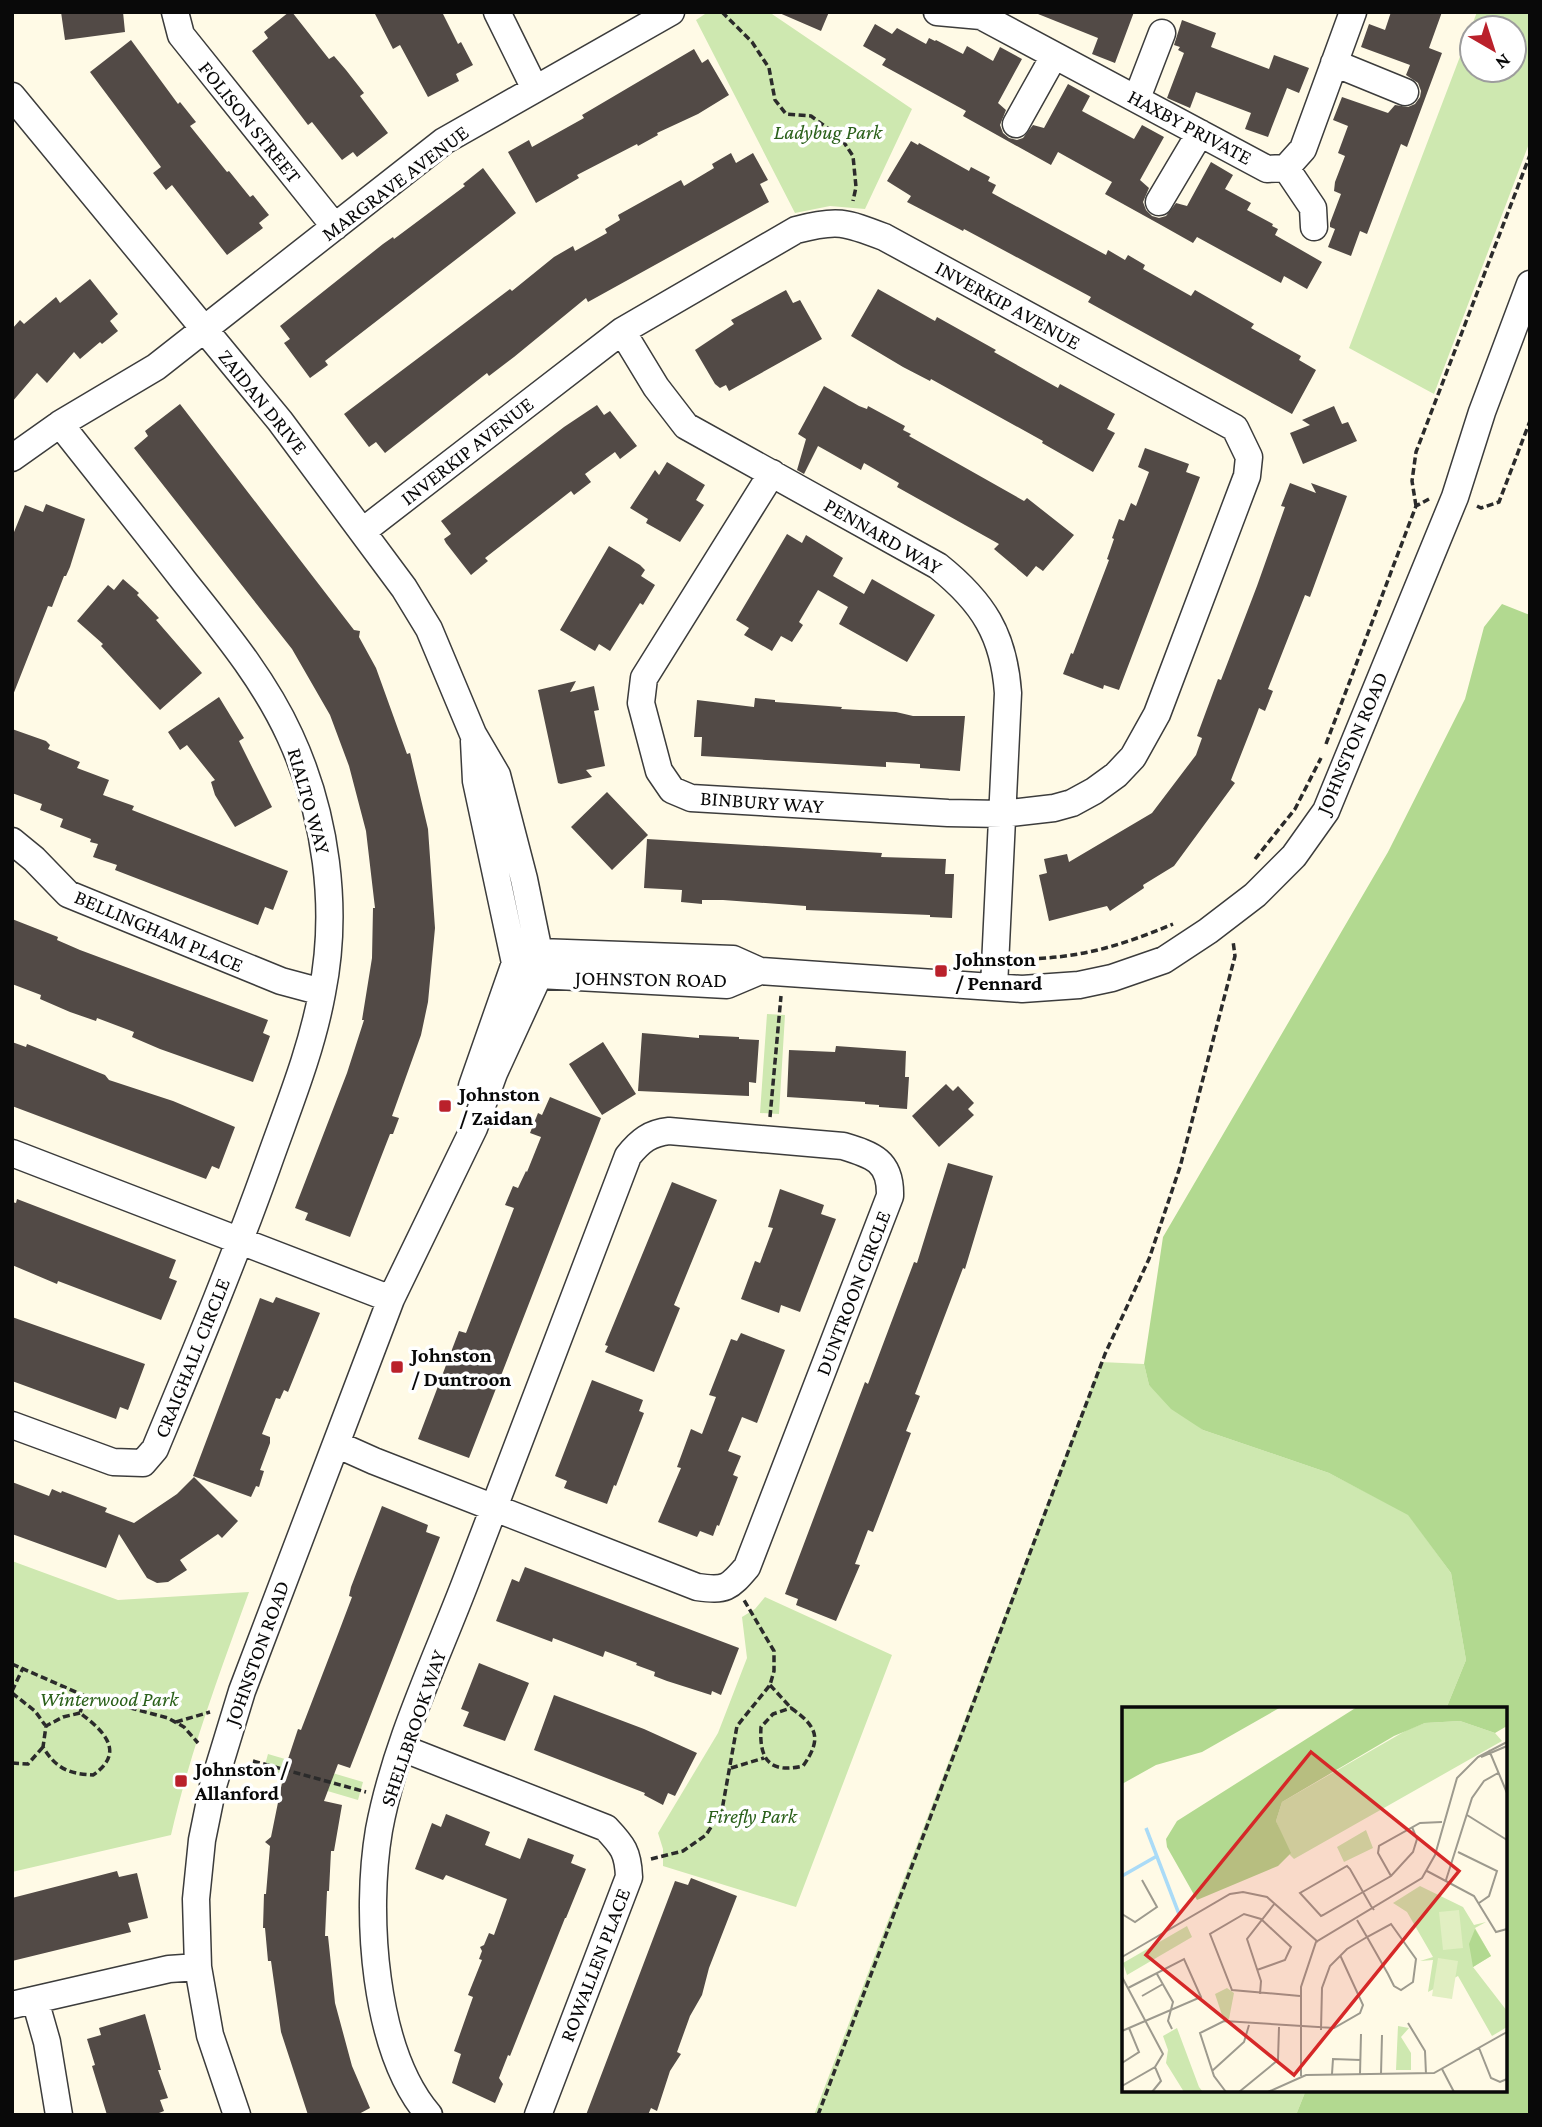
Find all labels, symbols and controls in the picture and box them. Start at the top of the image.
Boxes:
north arrow [1458,14,1528,84]
text: N [1492,50,1515,74]
street label: FOLISON STREET [194,56,307,188]
street label: HAXBY PRIVATE [1124,84,1256,170]
street label: MARGRAVE AVENUE [317,120,473,246]
park label: Ladybug Park [774,120,883,144]
street label: INVERKIP AVENUE [931,255,1085,355]
street label: ZAIDAN DRIVE [213,345,313,459]
street label: INVERKIP AVENUE [396,392,538,510]
street label: PENNARD WAY [820,493,947,580]
street label: JOHNSTON ROAD [1310,668,1393,820]
street label: RIALTO WAY [282,745,336,858]
street label: BINBURY WAY [700,786,825,818]
street label: BELLINGHAM PLACE [71,885,247,977]
place label: Johnston / Pennard [953,947,1043,995]
marker: Johnston / Pennard [933,963,949,979]
street label: JOHNSTON ROAD [573,966,727,992]
place label: Johnston / Zaidan [457,1082,540,1130]
marker: Johnston / Zaidan [437,1098,453,1114]
street label: DUNTROON CIRCLE [811,1207,895,1379]
street label: CRAIGHALL CIRCLE [149,1275,235,1441]
place label: Johnston / Duntroon [409,1343,511,1391]
marker: Johnston / Duntroon [389,1359,405,1375]
street label: JOHNSTON ROAD [219,1577,294,1730]
street label: SHELLBROOK WAY [375,1646,451,1809]
park label: Winterwood Park [40,1687,179,1711]
inset map [1122,1707,1507,2092]
place label: Johnston / Allanford [193,1757,289,1805]
marker: Johnston / Allanford [173,1773,189,1789]
park label: Firefly Park [707,1804,798,1828]
street label: ROWALLEN PLACE [555,1885,635,2045]

